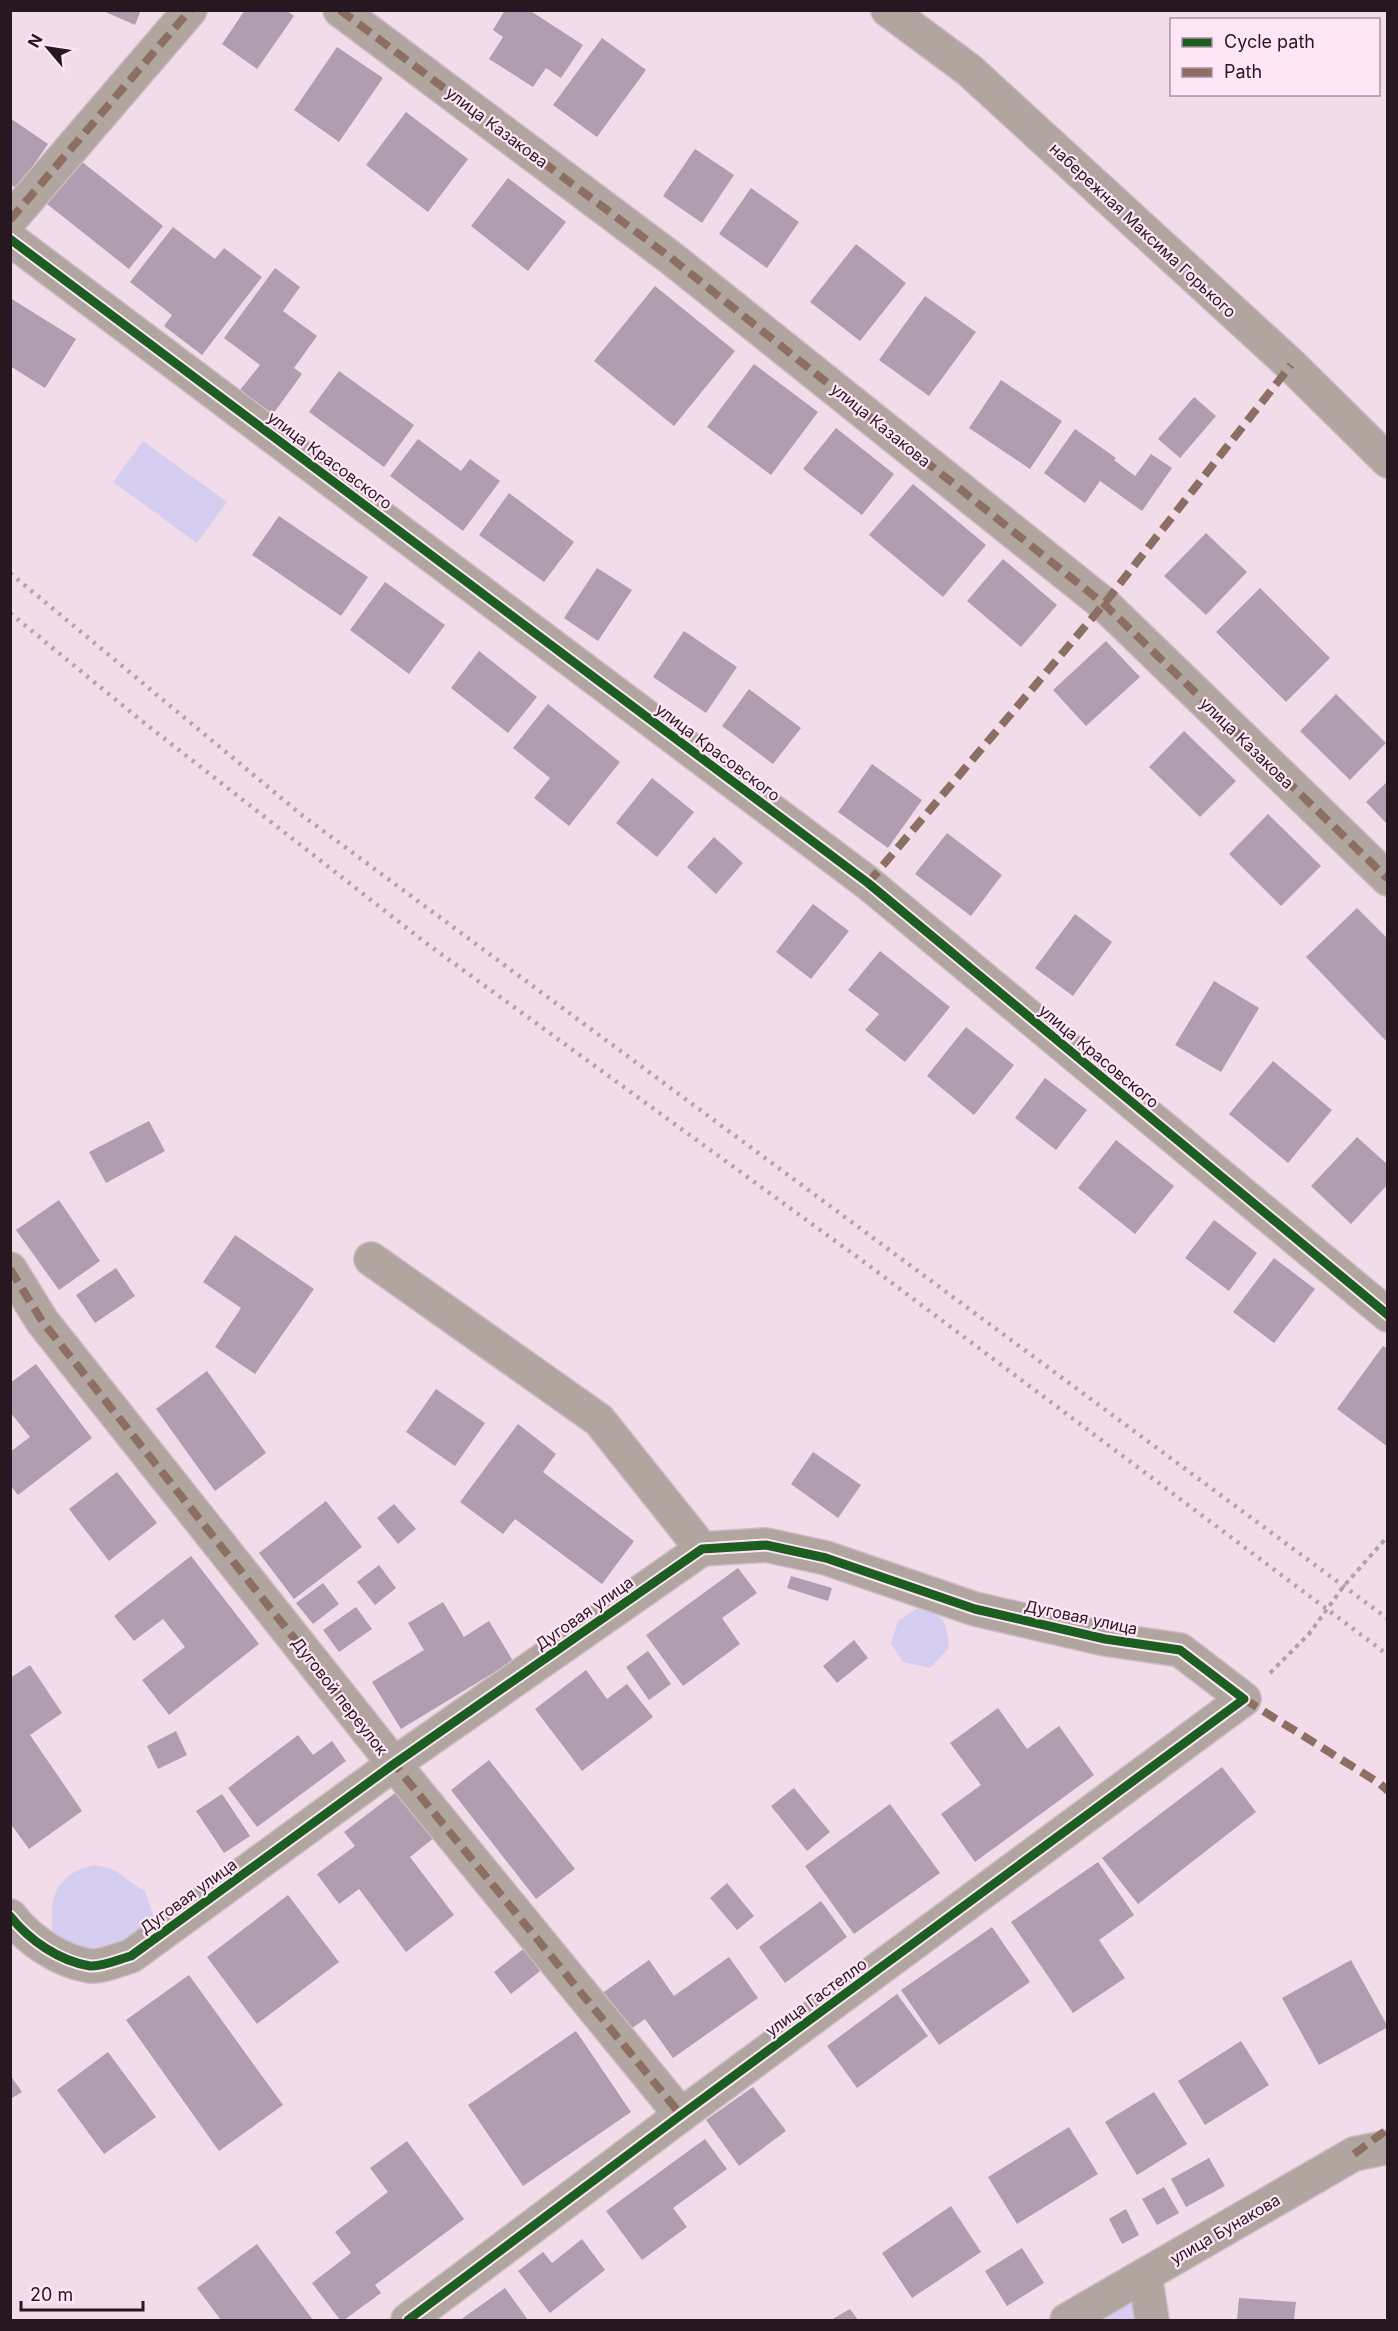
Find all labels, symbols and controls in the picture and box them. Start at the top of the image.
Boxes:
north arrow [18,18,78,78]
legend [1170,18,1380,96]
text: N [23,31,47,51]
text: Cycle path [1224,31,1315,52]
text: Path [1224,61,1262,82]
street label: улица Казакова [442,82,552,172]
street label: набережная Максима Горького [1046,138,1240,322]
street label: улица Казакова [827,379,935,471]
street label: улица Красовского [264,407,396,513]
street label: улица Казакова [1196,693,1298,793]
street label: улица Красовского [652,699,784,805]
street label: улица Красовского [1035,1000,1163,1112]
street label: Дуговая улица [531,1572,637,1654]
street label: Дуговая улица [1023,1595,1139,1639]
street label: Дуговой переулок [288,1633,392,1759]
street label: Дуговая улица [135,1854,241,1938]
street label: улица Гастелло [761,1953,871,2041]
street label: улица Бунакова [1166,2189,1284,2269]
scale bar [21,2274,142,2312]
text: 20 m [30,2284,73,2305]

